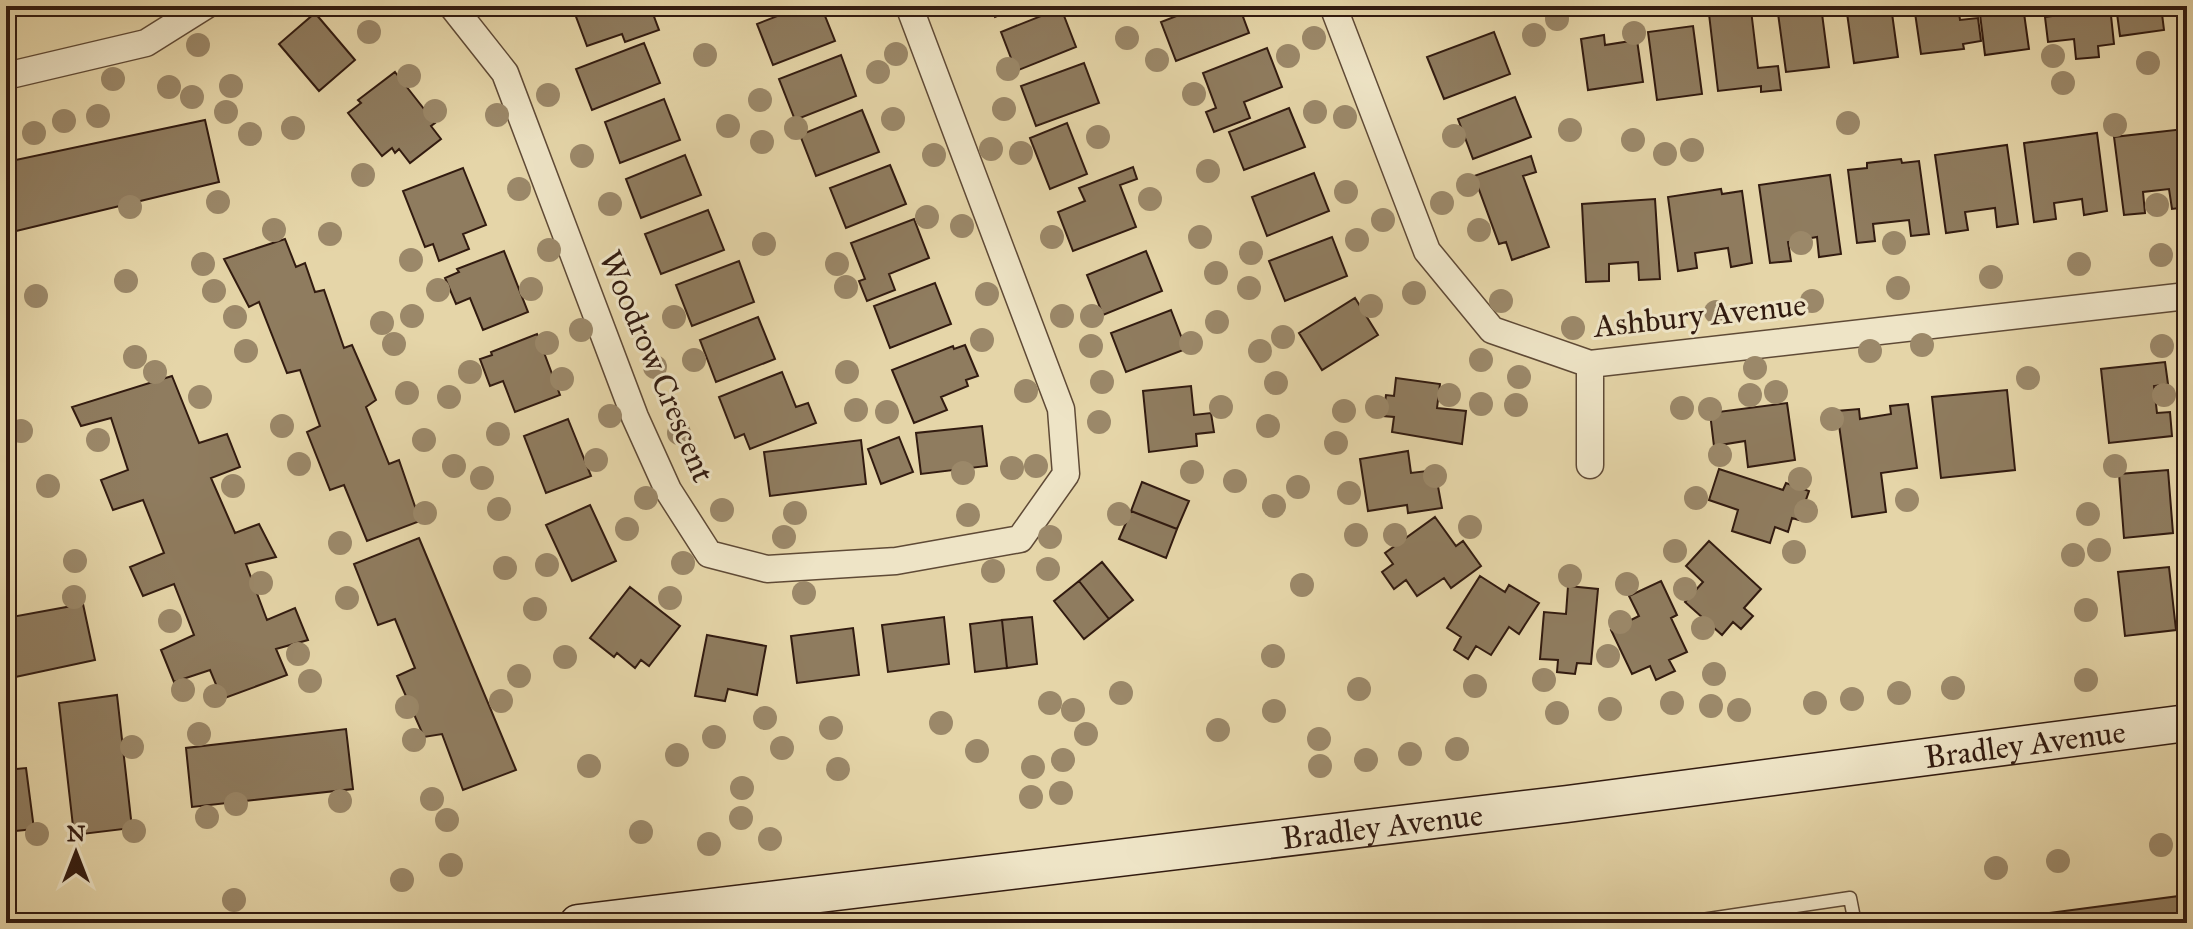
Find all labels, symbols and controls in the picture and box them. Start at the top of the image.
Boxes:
street label: Woodrow Crescent [590,245,723,488]
street label: Ashbury Avenue [1590,285,1808,346]
street label: Bradley Avenue [1922,712,2128,777]
street label: Bradley Avenue [1279,795,1485,858]
north arrow [36,813,116,893]
text: N [67,820,86,847]

